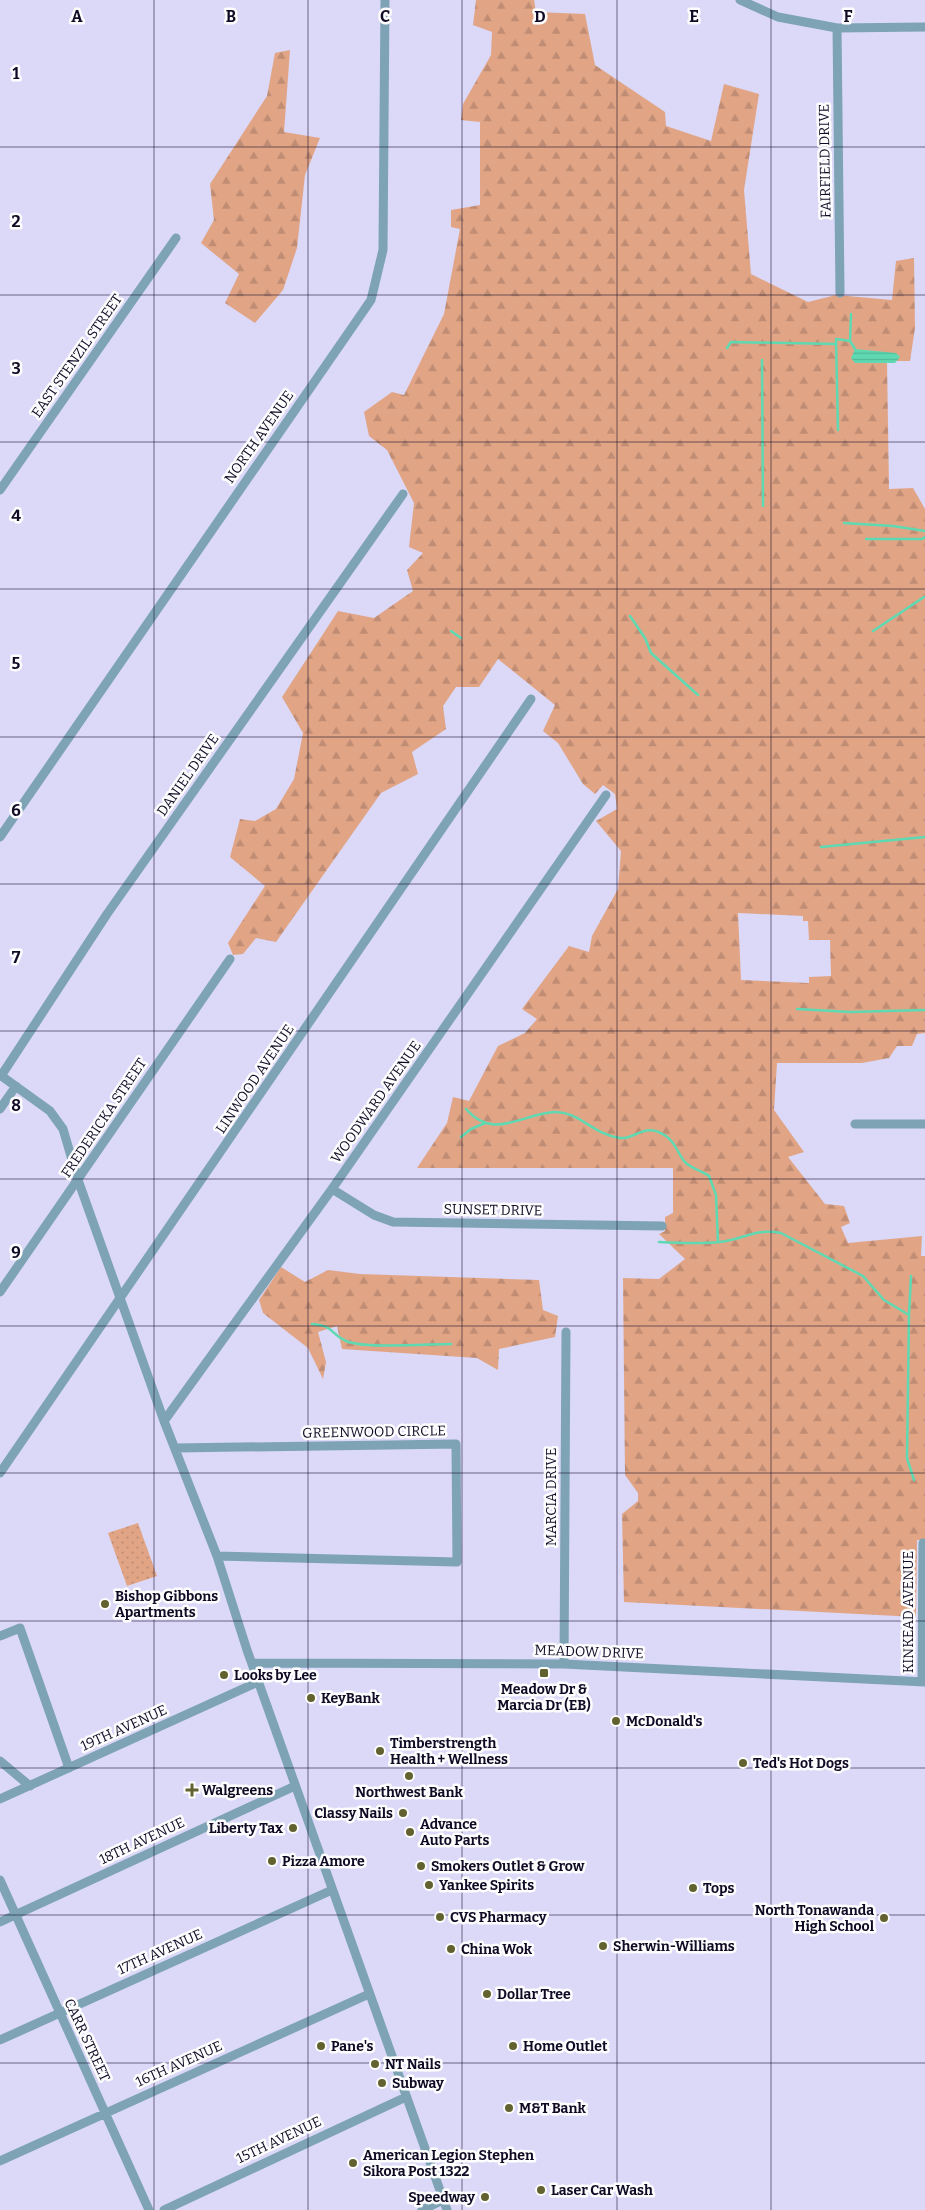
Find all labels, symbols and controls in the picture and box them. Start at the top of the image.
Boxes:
text: A [71,7,83,26]
text: B [226,7,236,26]
text: C [380,7,390,26]
text: D [534,7,546,26]
text: E [689,7,699,26]
text: F [844,7,853,26]
text: 1 [13,64,20,83]
street label: FAIRFIELD DRIVE [816,104,834,218]
text: 2 [11,212,21,231]
street label: EAST STENZIL STREET [28,291,126,421]
text: 3 [11,359,21,378]
street label: NORTH AVENUE [221,388,297,486]
text: 4 [11,506,21,525]
text: 5 [12,654,21,673]
street label: DANIEL DRIVE [153,731,223,819]
text: 6 [11,801,21,820]
text: 7 [12,948,21,967]
street label: LINWOOD AVENUE [212,1021,298,1137]
street label: WOODWARD AVENUE [327,1038,425,1166]
street label: FREDERICKA STREET [58,1055,150,1181]
text: 8 [11,1096,21,1115]
street label: SUNSET DRIVE [443,1201,543,1219]
text: 9 [11,1243,21,1262]
street label: GREENWOOD CIRCLE [302,1422,446,1442]
street label: MARCIA DRIVE [543,1448,560,1546]
street label: KINKEAD AVENUE [900,1551,917,1673]
place label: Bishop Gibbons Apartments [115,1588,218,1621]
marker: Bishop Gibbons Apartments [99,1598,111,1610]
street label: MEADOW DRIVE [534,1642,644,1662]
place label: Looks by Lee [234,1667,317,1684]
marker: Meadow Dr & Marcia Dr (EB) [538,1667,550,1679]
marker: Looks by Lee [218,1669,230,1681]
place label: Meadow Dr & Marcia Dr (EB) [497,1681,591,1714]
place label: KeyBank [321,1690,381,1707]
marker: KeyBank [305,1692,317,1704]
street label: 19TH AVENUE [78,1701,170,1755]
place label: McDonald's [626,1713,702,1730]
marker: McDonald's [610,1715,622,1727]
place label: Timberstrength Health + Wellness [390,1735,508,1768]
marker: Timberstrength Health + Wellness [374,1745,386,1757]
place label: Ted's Hot Dogs [753,1755,849,1772]
marker: Ted's Hot Dogs [737,1757,749,1769]
marker: Northwest Bank [403,1770,415,1782]
place label: Walgreens [202,1782,273,1799]
marker: Walgreens [186,1784,198,1796]
place label: Northwest Bank [355,1784,463,1801]
place label: Classy Nails [314,1805,393,1822]
marker: Classy Nails [397,1807,409,1819]
street label: 18TH AVENUE [97,1814,187,1868]
place label: Advance Auto Parts [420,1816,489,1849]
place label: Liberty Tax [209,1820,283,1837]
marker: Liberty Tax [287,1822,299,1834]
marker: Advance Auto Parts [404,1826,416,1838]
place label: Pizza Amore [282,1853,365,1870]
marker: Pizza Amore [266,1855,278,1867]
place label: Smokers Outlet & Grow [431,1858,585,1875]
marker: Smokers Outlet & Grow [415,1860,427,1872]
place label: Yankee Spirits [439,1877,534,1894]
marker: Yankee Spirits [423,1879,435,1891]
place label: Tops [703,1880,735,1897]
marker: Tops [687,1882,699,1894]
place label: North Tonawanda High School [755,1902,875,1935]
place label: CVS Pharmacy [450,1909,547,1926]
marker: CVS Pharmacy [434,1911,446,1923]
marker: North Tonawanda High School [878,1912,890,1924]
street label: 17TH AVENUE [115,1926,205,1978]
place label: Sherwin-Williams [613,1938,735,1955]
marker: Sherwin-Williams [597,1940,609,1952]
place label: China Wok [461,1941,533,1958]
marker: China Wok [445,1943,457,1955]
place label: Dollar Tree [497,1986,571,2003]
marker: Dollar Tree [481,1988,493,2000]
street label: CARR STREET [60,1996,114,2084]
street label: 16TH AVENUE [133,2037,225,2091]
place label: Pane's [331,2038,374,2055]
place label: Home Outlet [523,2038,608,2055]
marker: Pane's [315,2040,327,2052]
marker: Home Outlet [507,2040,519,2052]
place label: NT Nails [385,2056,441,2073]
marker: NT Nails [369,2058,381,2070]
place label: Subway [392,2075,444,2092]
marker: Subway [376,2077,388,2089]
place label: M&T Bank [519,2100,586,2117]
marker: M&T Bank [503,2102,515,2114]
street label: 15TH AVENUE [234,2113,324,2167]
place label: American Legion Stephen Sikora Post 1322 [363,2147,534,2180]
marker: American Legion Stephen Sikora Post 1322 [347,2157,359,2169]
place label: Laser Car Wash [551,2182,653,2199]
marker: Laser Car Wash [535,2184,547,2196]
place label: Speedway [408,2189,475,2206]
marker: Speedway [479,2191,491,2203]

